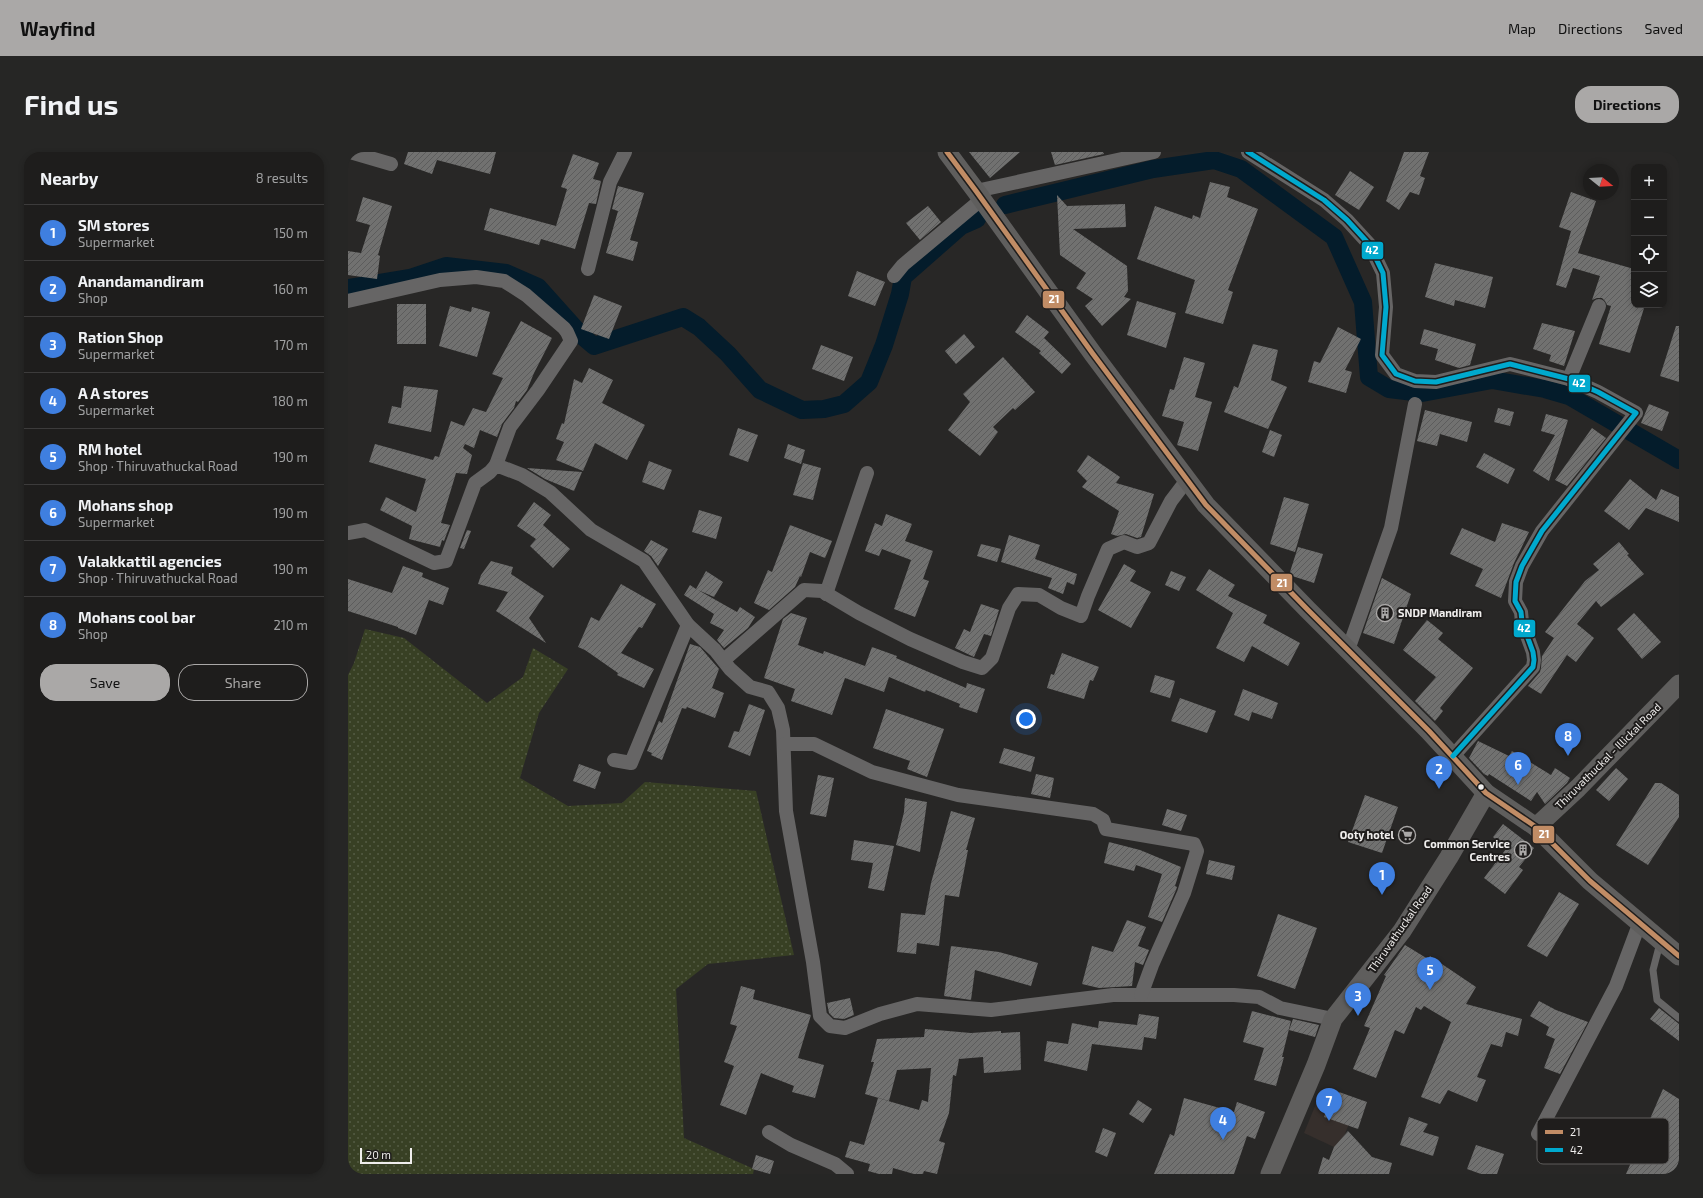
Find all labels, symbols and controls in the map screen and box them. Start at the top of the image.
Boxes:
text: Wayfind [20,17,95,40]
text: Map [1508,20,1536,37]
text: Directions [1558,20,1623,37]
text: Saved [1645,20,1683,37]
button: Directions [1575,86,1679,123]
text: Find us [24,87,118,121]
north arrow [1583,164,1619,200]
map controls [1631,164,1667,308]
button: + [1631,164,1667,200]
text: Nearby [40,168,98,188]
text: 8 results [256,170,308,186]
button: − [1631,200,1667,236]
text: SM stores [78,216,149,234]
text: 1 [50,225,56,241]
text: 150 m [274,225,308,241]
text: Supermarket [78,234,155,250]
button: locate [1631,236,1667,272]
line badge: 42 [1361,241,1384,260]
text: 42 [1365,243,1379,256]
text: Anandamandiram [78,272,204,290]
button: layers [1631,272,1667,308]
text: 2 [49,281,57,297]
text: 160 m [273,281,308,297]
text: Shop [78,290,108,306]
line badge: 21 [1042,290,1065,309]
text: 21 [1048,292,1060,305]
text: Ration Shop [78,328,163,346]
text: 3 [49,337,57,353]
text: 170 m [274,337,308,353]
text: Supermarket [78,346,155,362]
line badge: 42 [1568,374,1591,393]
text: 42 [1572,376,1586,389]
text: A A stores [78,384,149,402]
text: 4 [49,393,57,409]
text: 180 m [273,393,308,409]
text: Supermarket [78,402,155,418]
text: RM hotel [78,440,142,458]
text: 5 [49,449,57,465]
text: 190 m [273,449,308,465]
text: Shop · Thiruvathuckal Road [78,458,238,474]
text: Mohans shop [78,496,173,514]
text: 6 [49,505,57,521]
text: 190 m [273,505,308,521]
text: Supermarket [78,514,155,530]
text: Valakkattil agencies [78,552,222,570]
text: 7 [50,561,56,577]
text: 190 m [273,561,308,577]
text: Shop · Thiruvathuckal Road [78,570,238,586]
line badge: 21 [1270,573,1293,592]
text: 21 [1276,576,1288,589]
building icon: SNDP Mandiram [1375,603,1395,623]
place label: SNDP Mandiram [1398,606,1482,619]
text: Mohans cool bar [78,608,195,626]
text: 8 [49,617,57,633]
text: 210 m [273,617,308,633]
line badge: 42 [1513,619,1536,638]
text: 42 [1517,621,1531,634]
text: Shop [78,626,108,642]
button: Save [40,664,170,701]
button: Share [178,664,308,701]
street label: Thiruvathuckal - Illickal Road [1552,700,1663,811]
your location [1016,709,1036,729]
pin: 8 [1555,723,1581,756]
pin: 6 [1505,752,1531,785]
pin: 2 [1426,756,1452,789]
unlabelled marker [1476,782,1486,792]
supermarket icon: Ooty hotel [1397,825,1417,845]
line badge: 21 [1532,825,1555,844]
text: 21 [1538,827,1550,840]
place label: Ooty hotel [1340,828,1394,842]
place label: Common Service Centres [1424,837,1510,863]
building icon: Common Service Centres [1513,840,1533,860]
pin: 1 [1369,862,1395,895]
street label: Thiruvathuckal Road [1365,883,1434,974]
pin: 5 [1417,957,1443,990]
pin: 3 [1345,983,1371,1016]
pin: 7 [1316,1088,1342,1121]
pin: 4 [1210,1107,1236,1140]
legend [1537,1118,1669,1164]
text: 21 [1570,1125,1581,1138]
text: 42 [1570,1143,1583,1156]
scale bar [360,1146,412,1165]
text: 20 m [366,1148,391,1161]

